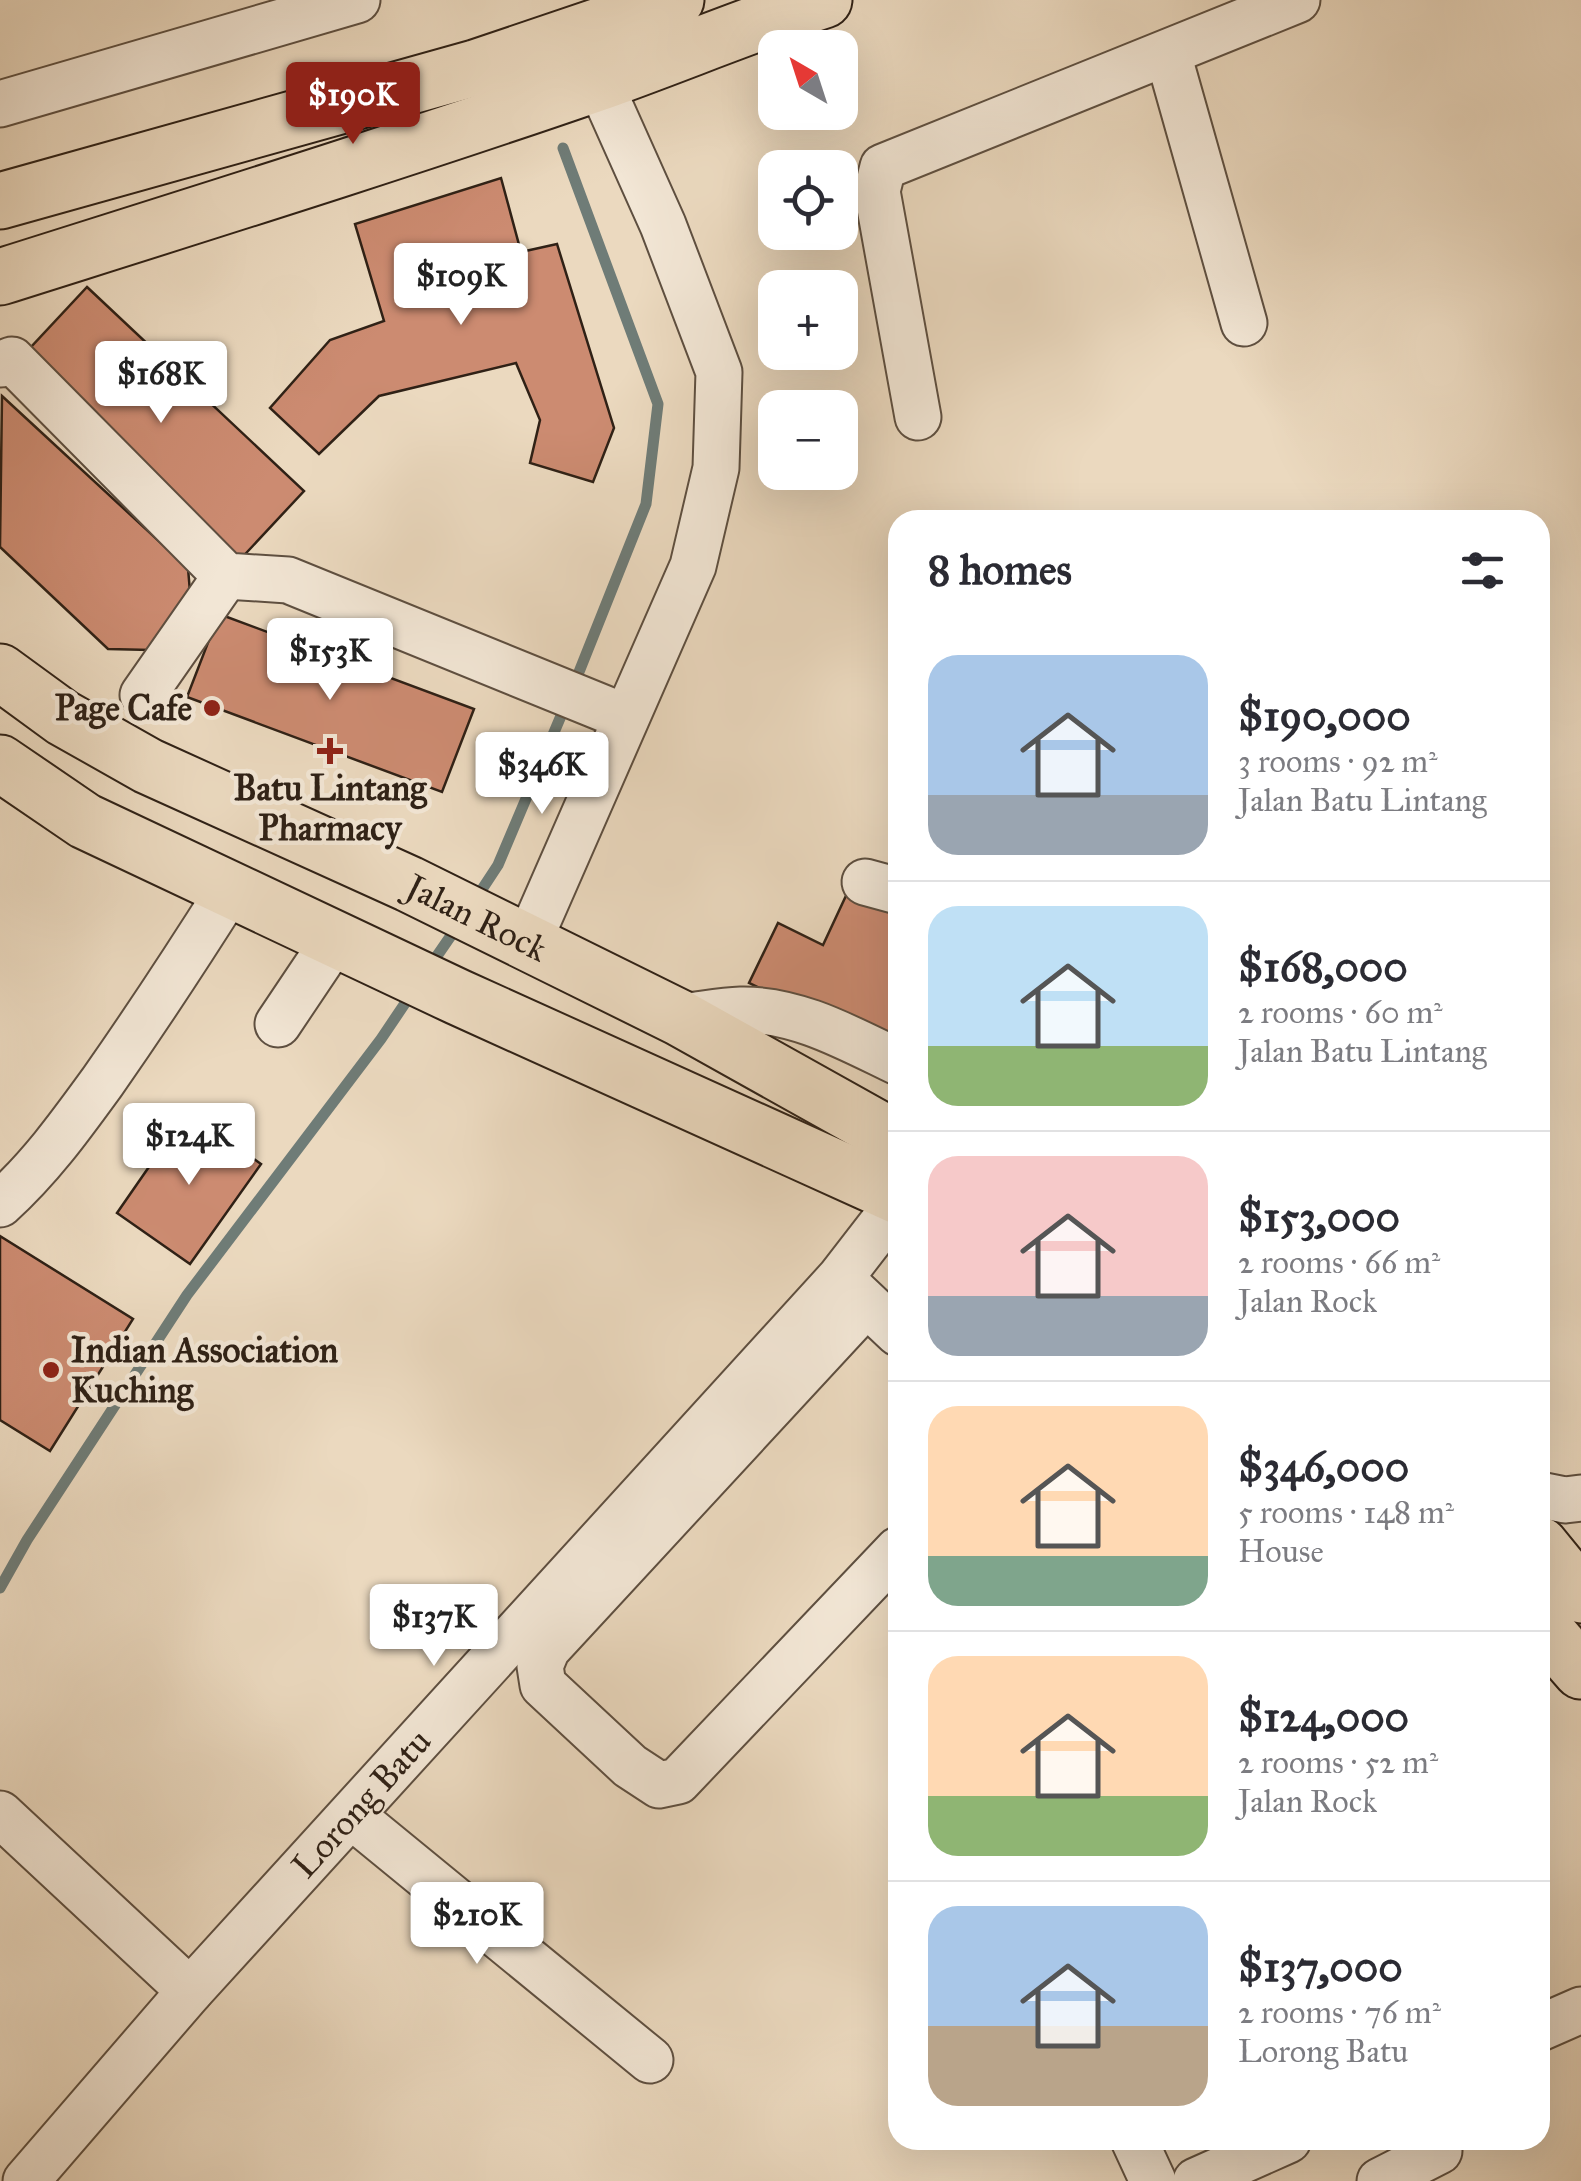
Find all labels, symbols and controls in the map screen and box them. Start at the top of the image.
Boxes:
north arrow [758,30,858,130]
map controls [758,30,858,490]
pin: $190K [283,62,423,147]
text: $190K [308,75,398,114]
button: locate [758,150,858,250]
pin: $109K [391,243,531,328]
text: $109K [416,256,506,295]
button: + [758,270,858,370]
pin: $168K [91,341,231,426]
text: $168K [117,354,205,393]
button: − [758,390,858,490]
icon: filters [1455,543,1510,598]
text: 8 homes [928,544,1072,596]
pin: $153K [260,618,400,703]
text: $153K [289,631,371,670]
place label: Page Cafe [55,687,192,730]
text: $190,000 [1238,690,1411,742]
icon: home [1008,695,1128,815]
marker: Page Cafe [201,697,223,719]
pin: $346K [472,732,612,817]
marker: Batu Lintang Pharmacy [319,740,341,762]
text: 3 rooms · 92 m² [1238,742,1438,781]
text: $346K [498,745,586,784]
place label: Batu Lintang Pharmacy [233,767,428,850]
text: Jalan Batu Lintang [1238,781,1487,820]
street label: Jalan Rock [396,863,555,971]
text: $168,000 [1238,941,1408,993]
icon: home [1008,946,1128,1066]
text: 2 rooms · 60 m² [1238,993,1443,1032]
text: Jalan Batu Lintang [1238,1032,1487,1071]
pin: $124K [119,1103,259,1188]
text: $124K [145,1116,233,1155]
text: $153,000 [1238,1191,1400,1243]
icon: home [1008,1196,1128,1316]
text: 2 rooms · 66 m² [1238,1243,1440,1282]
text: Jalan Rock [1238,1282,1377,1321]
place label: Indian Association Kuching [71,1329,338,1412]
marker: Indian Association Kuching [40,1359,62,1381]
text: $346,000 [1238,1441,1409,1493]
icon: home [1008,1446,1128,1566]
text: 5 rooms · 148 m² [1238,1493,1454,1532]
text: House [1238,1532,1324,1571]
pin: $137K [364,1584,504,1669]
text: $137K [392,1597,476,1636]
text: $124,000 [1238,1691,1409,1743]
icon: home [1008,1696,1128,1816]
street label: Lorong Batu [283,1720,440,1887]
text: 2 rooms · 52 m² [1238,1743,1438,1782]
text: Jalan Rock [1238,1782,1377,1821]
pin: $210K [407,1882,547,1967]
text: $210K [433,1895,521,1934]
text: $137,000 [1238,1941,1403,1993]
icon: home [1008,1946,1128,2066]
text: 2 rooms · 76 m² [1238,1993,1441,2032]
text: Lorong Batu [1238,2032,1408,2071]

